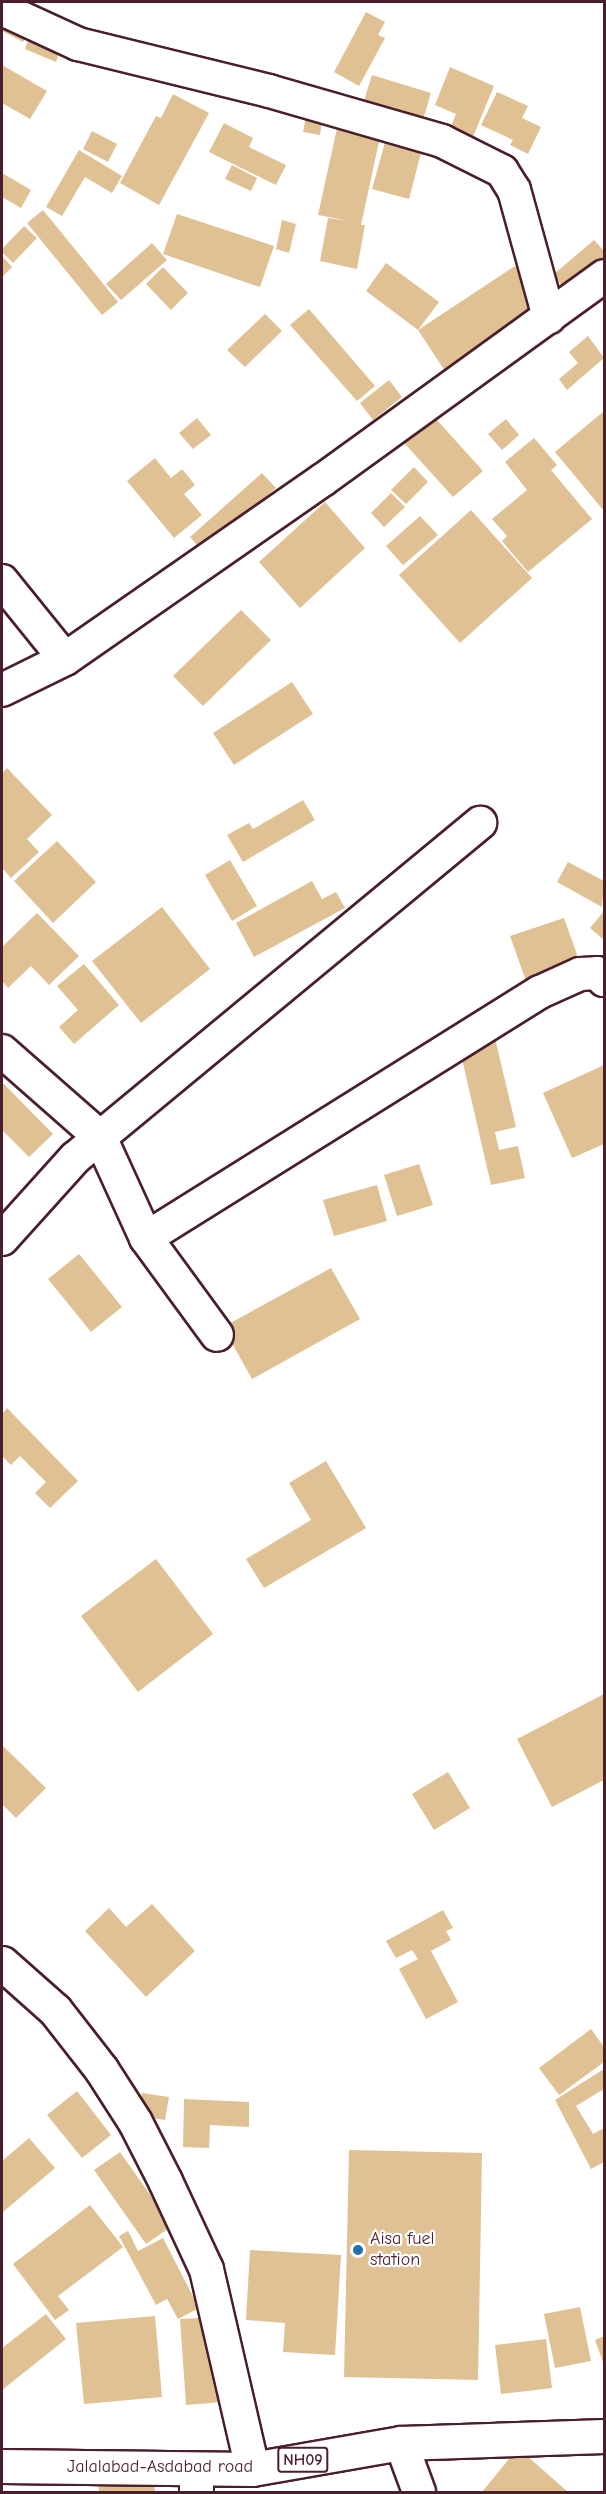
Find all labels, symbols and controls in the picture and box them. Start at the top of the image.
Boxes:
place label: Aisa fuel station [370,2229,434,2272]
marker: Aisa fuel station [351,2243,365,2257]
road number: NH09 [276,2447,330,2473]
street label: Jalalabad-Asdabad road [67,2456,253,2478]

